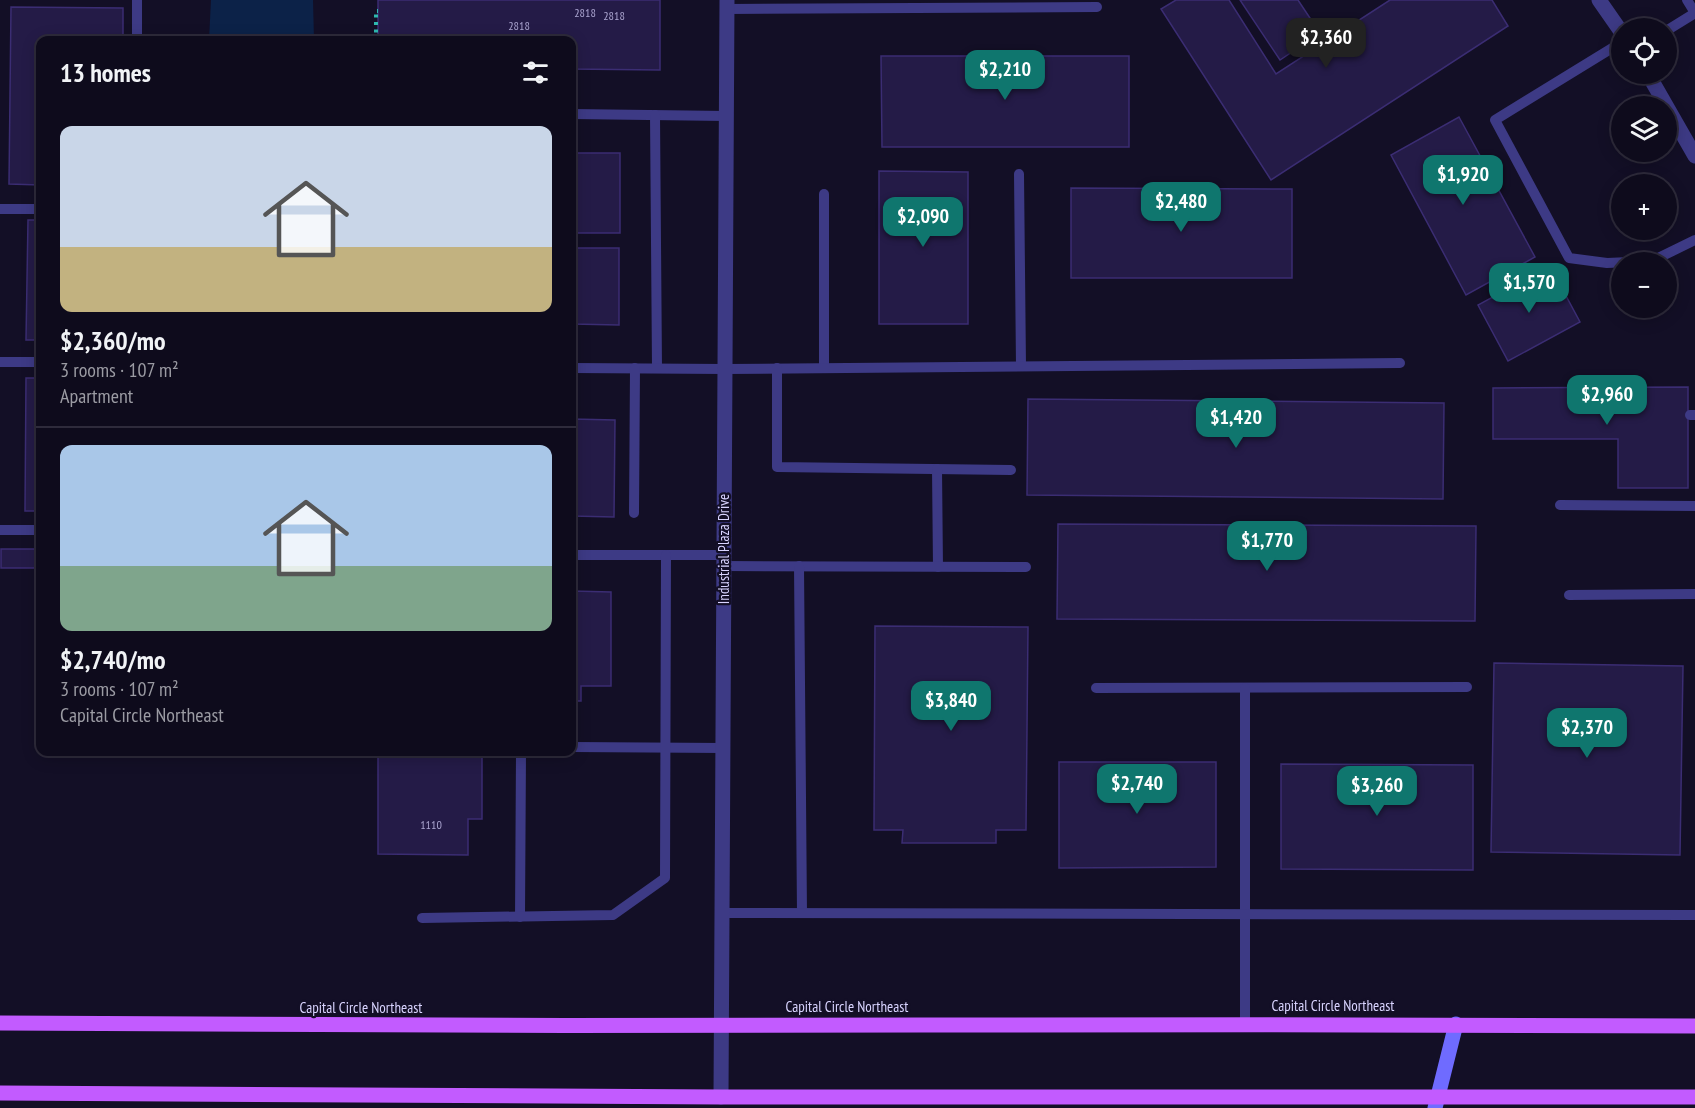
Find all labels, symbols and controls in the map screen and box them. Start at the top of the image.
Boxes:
house number: 2818 [574,5,596,20]
house number: 2818 [603,8,625,23]
house number: 2818 [508,18,530,33]
pin: $2,360 [1277,18,1375,69]
map controls [1611,18,1677,318]
button: locate [1611,18,1677,84]
text: $2,360 [1300,24,1352,50]
pin: $2,210 [956,50,1054,101]
text: 13 homes [60,56,151,89]
icon: filters [519,56,552,89]
text: $2,210 [979,56,1031,82]
button: layers [1611,96,1677,162]
pin: $1,920 [1414,155,1512,206]
text: $1,920 [1437,161,1489,187]
icon: home [252,165,360,273]
button: + [1611,174,1677,240]
pin: $2,480 [1132,182,1230,233]
text: $2,480 [1155,188,1207,214]
pin: $2,090 [874,197,972,248]
text: $2,090 [897,203,949,229]
button: − [1611,252,1677,318]
pin: $1,570 [1480,263,1578,314]
text: $1,570 [1503,269,1555,295]
text: $2,360/mo [60,324,166,357]
text: 3 rooms · 107 m² [60,357,179,383]
pin: $2,960 [1558,375,1656,426]
text: $2,960 [1581,381,1633,407]
text: Apartment [60,383,133,409]
pin: $1,420 [1187,398,1285,449]
text: $1,420 [1210,404,1262,430]
icon: home [252,484,360,592]
street label: Industrial Plaza Drive [714,494,733,604]
pin: $1,770 [1218,521,1316,572]
text: $1,770 [1241,527,1293,553]
text: $2,740/mo [60,643,166,676]
text: 3 rooms · 107 m² [60,676,179,702]
pin: $3,840 [902,681,1000,732]
text: $3,840 [925,687,977,713]
text: Capital Circle Northeast [60,702,224,728]
pin: $2,370 [1538,708,1636,759]
text: $2,370 [1561,714,1613,740]
pin: $2,740 [1088,764,1186,815]
pin: $3,260 [1328,766,1426,817]
text: $2,740 [1111,770,1163,796]
text: $3,260 [1351,772,1403,798]
house number: 1110 [420,817,442,832]
street label: Capital Circle Northeast [1272,996,1394,1015]
street label: Capital Circle Northeast [786,997,908,1016]
street label: Capital Circle Northeast [300,998,422,1017]

